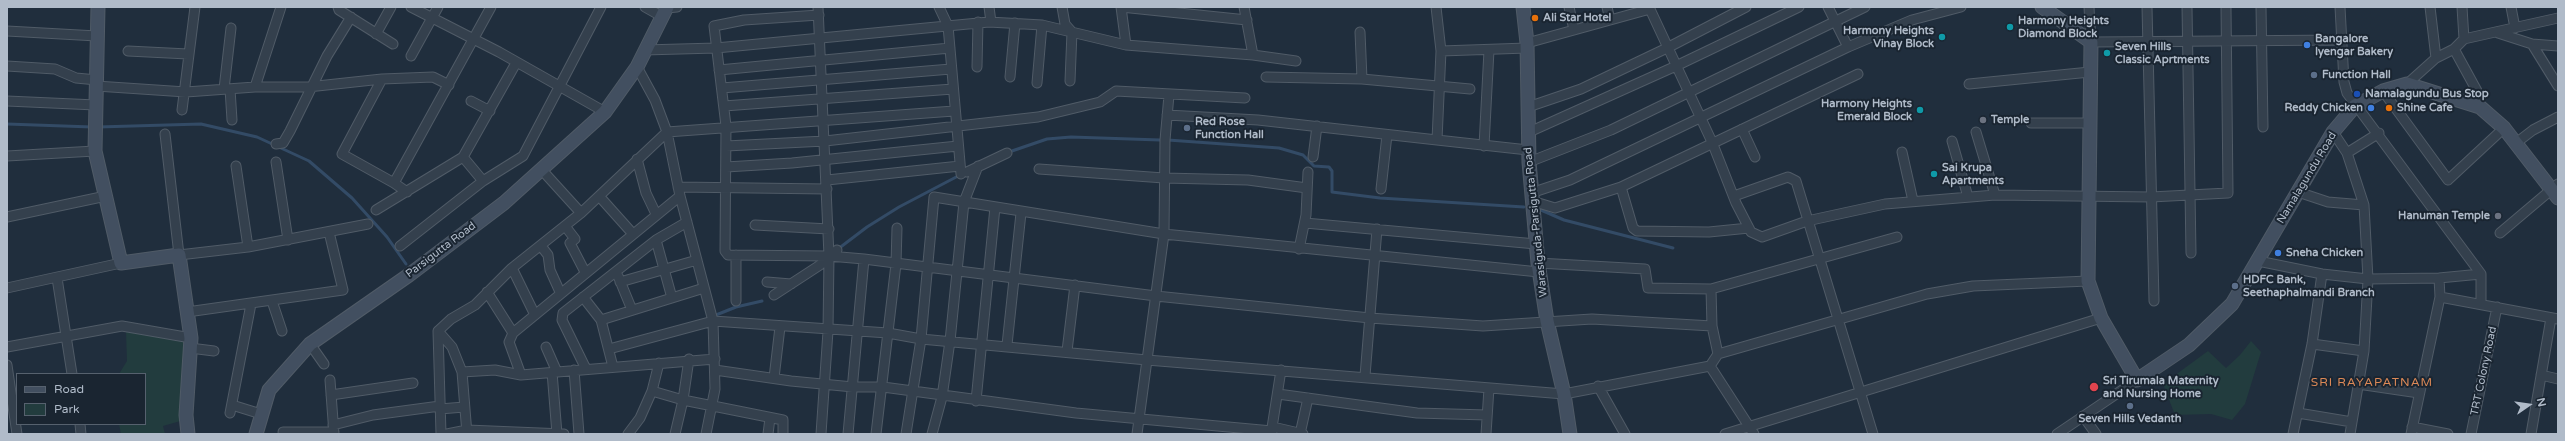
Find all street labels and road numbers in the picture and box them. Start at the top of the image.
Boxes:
street label: Namalagundu Road [2274,130,2340,226]
street label: Warasiguda-Parsigutta Road [1522,146,1550,298]
street label: Parsigutta Road [403,219,479,281]
street label: TRT Colony Road [2468,325,2500,417]

